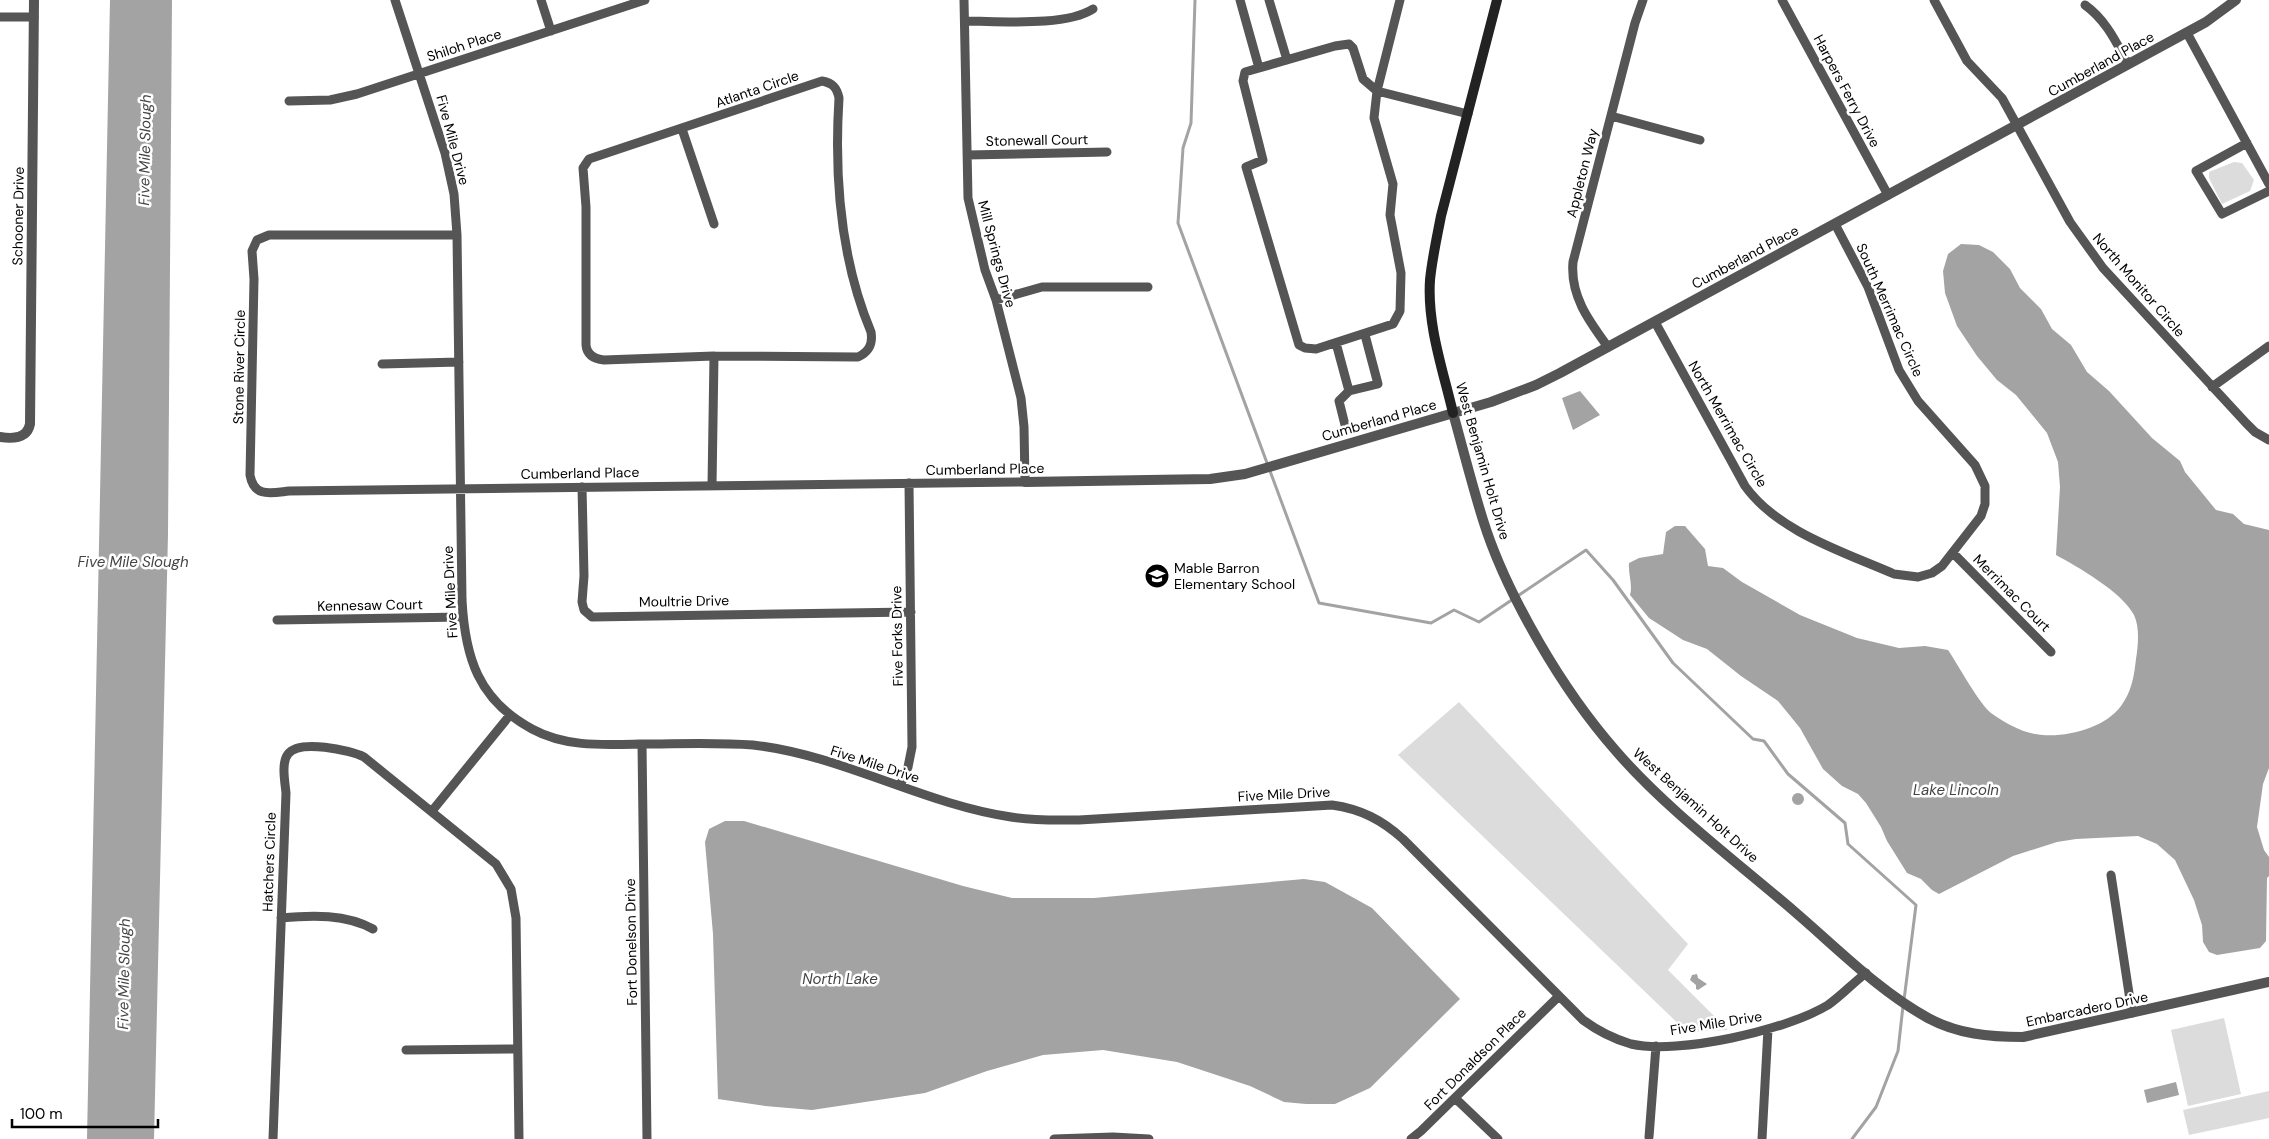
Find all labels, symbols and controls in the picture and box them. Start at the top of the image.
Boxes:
street label: Shiloh Place [424,24,504,66]
street label: Cumberland Place [2045,27,2157,101]
street label: Harpers Ferry Drive [1810,32,1884,151]
street label: Atlanta Circle [713,66,801,112]
street label: Five Mile Drive [432,93,474,187]
water label: Five Mile Slough [134,94,156,206]
street label: Appleton Way [1562,126,1602,219]
street label: Stonewall Court [986,130,1088,150]
street label: Schooner Drive [8,166,28,266]
street label: Mill Springs Drive [974,198,1020,310]
street label: Cumberland Place [1688,221,1802,293]
street label: North Monitor Circle [2089,229,2189,341]
street label: South Merrimac Circle [1852,240,1928,380]
street label: Stone River Circle [229,310,249,424]
street label: North Merrimac Circle [1684,358,1772,490]
street label: West Benjamin Holt Drive [1452,380,1514,542]
street label: Cumberland Place [1320,395,1438,445]
street label: Cumberland Place [926,459,1044,479]
street label: Cumberland Place [521,463,639,483]
street label: Five Mile Drive [439,545,461,639]
street label: Merrimac Court [1969,550,2055,636]
water label: Five Mile Slough [77,552,189,572]
place label: Mable Barron Elementary School [1174,559,1295,593]
school or university icon: Mable Barron Elementary School [1144,563,1170,589]
street label: Five Forks Drive [887,585,907,687]
street label: Moultrie Drive [639,591,729,611]
street label: Kennesaw Court [317,595,423,615]
street label: Five Mile Drive [828,741,922,787]
street label: West Benjamin Holt Drive [1629,744,1763,866]
water label: Lake Lincoln [1913,780,1999,800]
street label: Five Mile Drive [1237,783,1331,805]
street label: Hatchers Circle [258,812,280,912]
street label: Fort Donelson Drive [621,878,641,1006]
water label: Five Mile Slough [113,918,135,1030]
water label: North Lake [802,969,878,989]
street label: Embarcadero Drive [2024,987,2150,1031]
street label: Fort Donaldson Place [1420,1004,1530,1114]
street label: Five Mile Drive [1669,1007,1763,1039]
scale bar [12,1096,159,1128]
text: 100 m [20,1104,63,1124]

